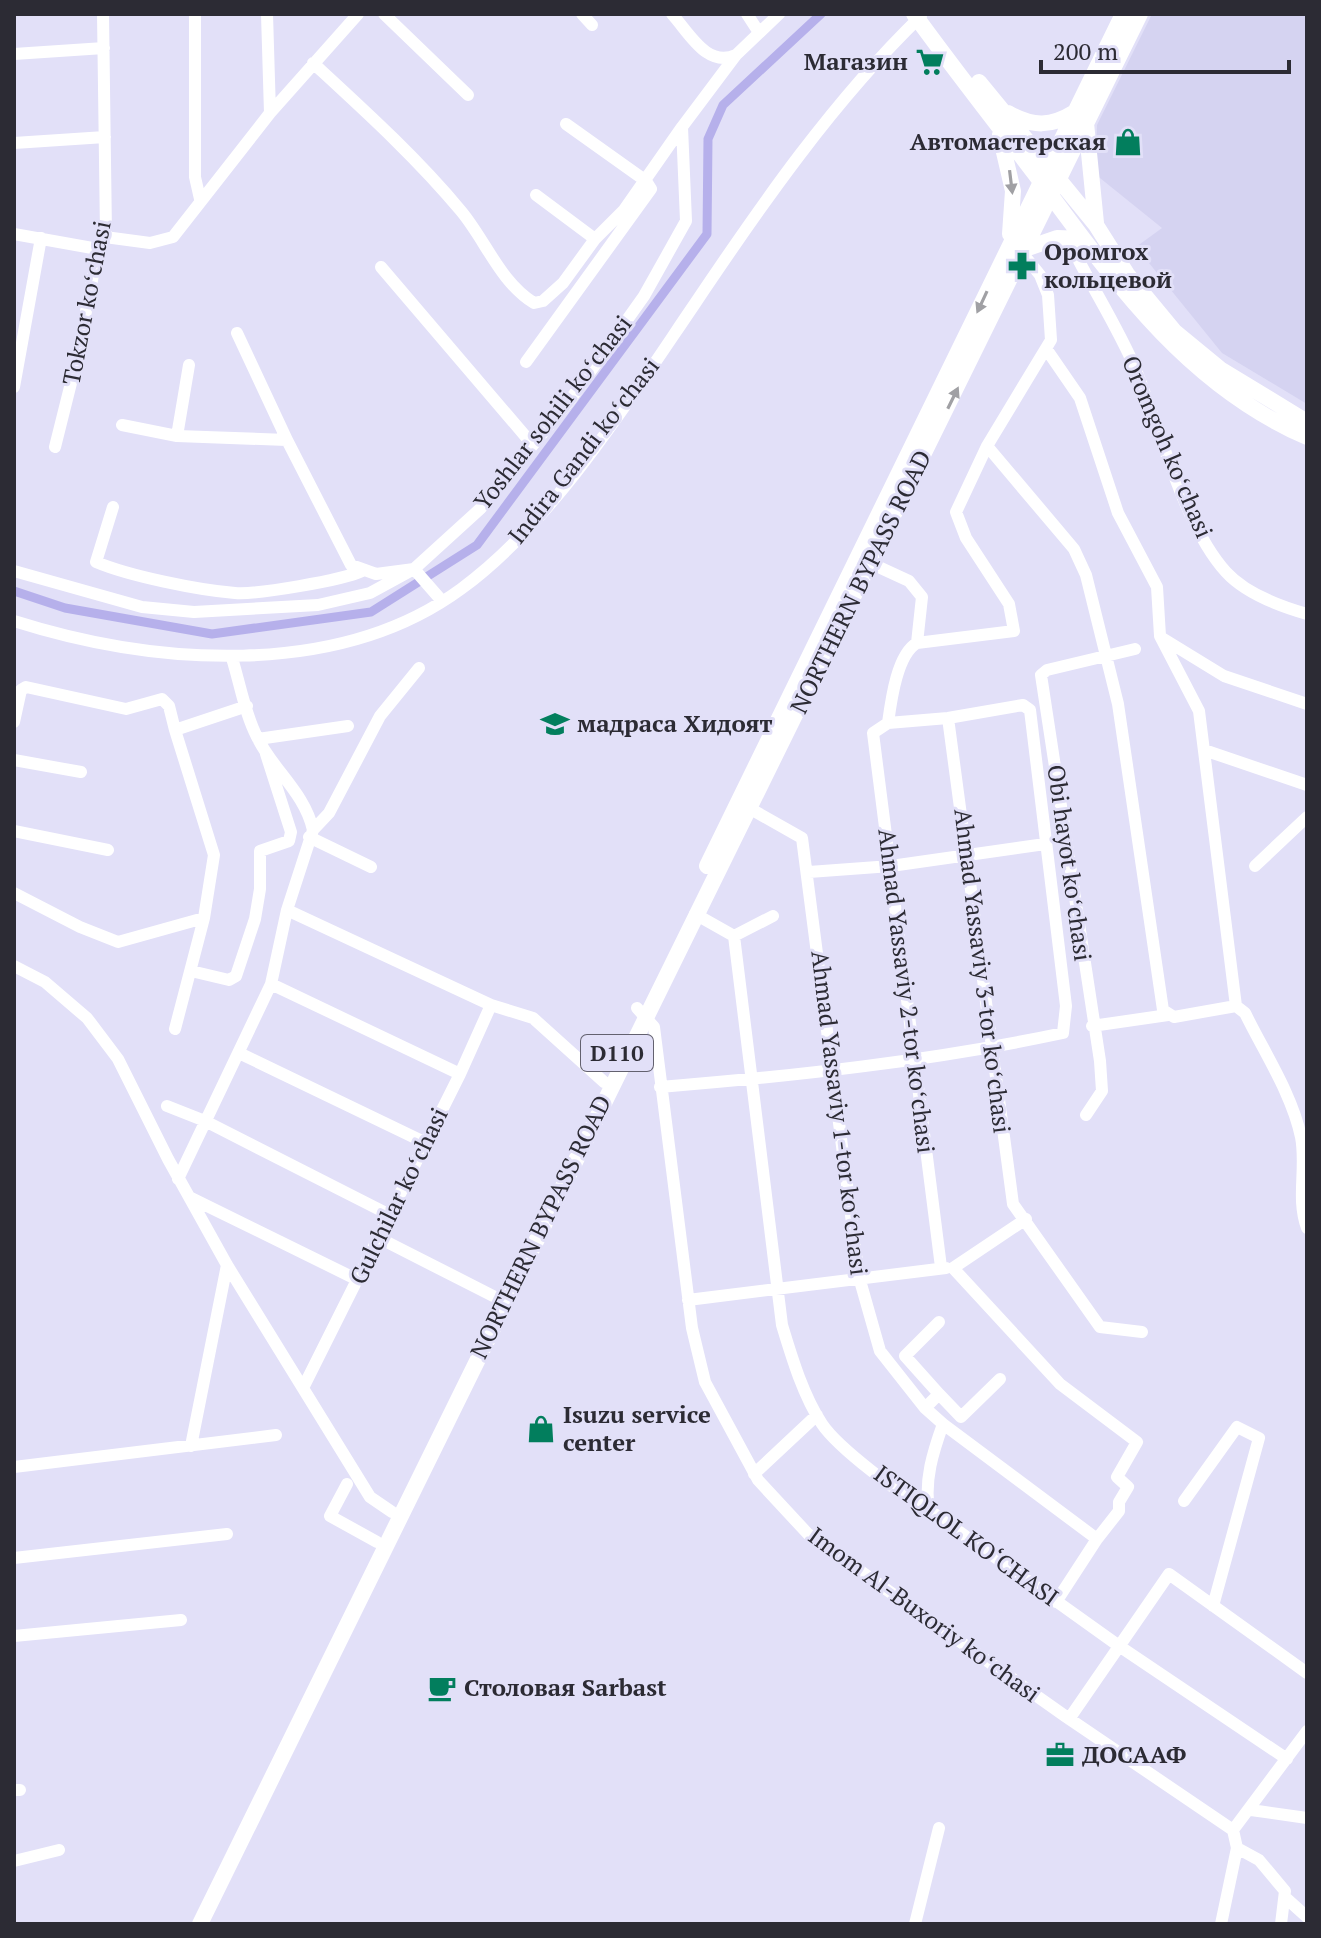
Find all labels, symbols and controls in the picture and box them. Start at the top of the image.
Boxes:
scale bar [1041,24,1289,74]
text: 200 m [1053,35,1118,67]
place label: Магазин [804,45,908,77]
supermarket icon: Магазин [915,47,945,77]
place label: Автомастерская [910,125,1106,157]
shop icon: Автомастерская [1113,127,1143,157]
one-way arrow [1005,170,1018,195]
street label: Tokzor koʻchasi [54,218,118,388]
place label: Оромгох кольцевой [1044,235,1172,295]
pharmacy icon: Оромгох кольцевой [1007,251,1037,281]
one-way arrow [975,290,989,314]
street label: Yoshlar sohili koʻchasi [466,308,638,516]
street label: Indira Gandi koʻchasi [500,351,666,550]
street label: Oromgoh koʻchasi [1115,351,1221,543]
one-way arrow [946,386,960,409]
street label: NORTHERN BYPASS ROAD [782,444,938,719]
place label: мадраса Хидоят [577,707,773,739]
school or university icon: мадраса Хидоят [540,709,570,739]
street label: Obi hayot koʻchasi [1040,763,1100,963]
street label: Ahmad Yassaviy 3-tor koʻchasi [947,807,1019,1135]
street label: Ahmad Yassaviy 2-tor koʻchasi [871,827,943,1155]
street label: Ahmad Yassaviy 1-tor koʻchasi [804,949,876,1277]
road number: D110 [581,1035,653,1071]
street label: NORTHERN BYPASS ROAD [462,1089,618,1364]
street label: Gulchilar koʻchasi [341,1102,455,1289]
place label: Isuzu service center [563,1398,711,1458]
shop icon: Isuzu service center [526,1414,556,1444]
street label: ISTIQLOL KO‘CHASI [868,1457,1065,1613]
street label: Imom Al-Buxoriy koʻchasi [802,1519,1047,1709]
place label: Столовая Sarbast [464,1671,667,1703]
cafe icon: Столовая Sarbast [427,1673,457,1703]
place label: ДОСААФ [1082,1738,1186,1770]
office icon: ДОСААФ [1045,1740,1075,1770]

